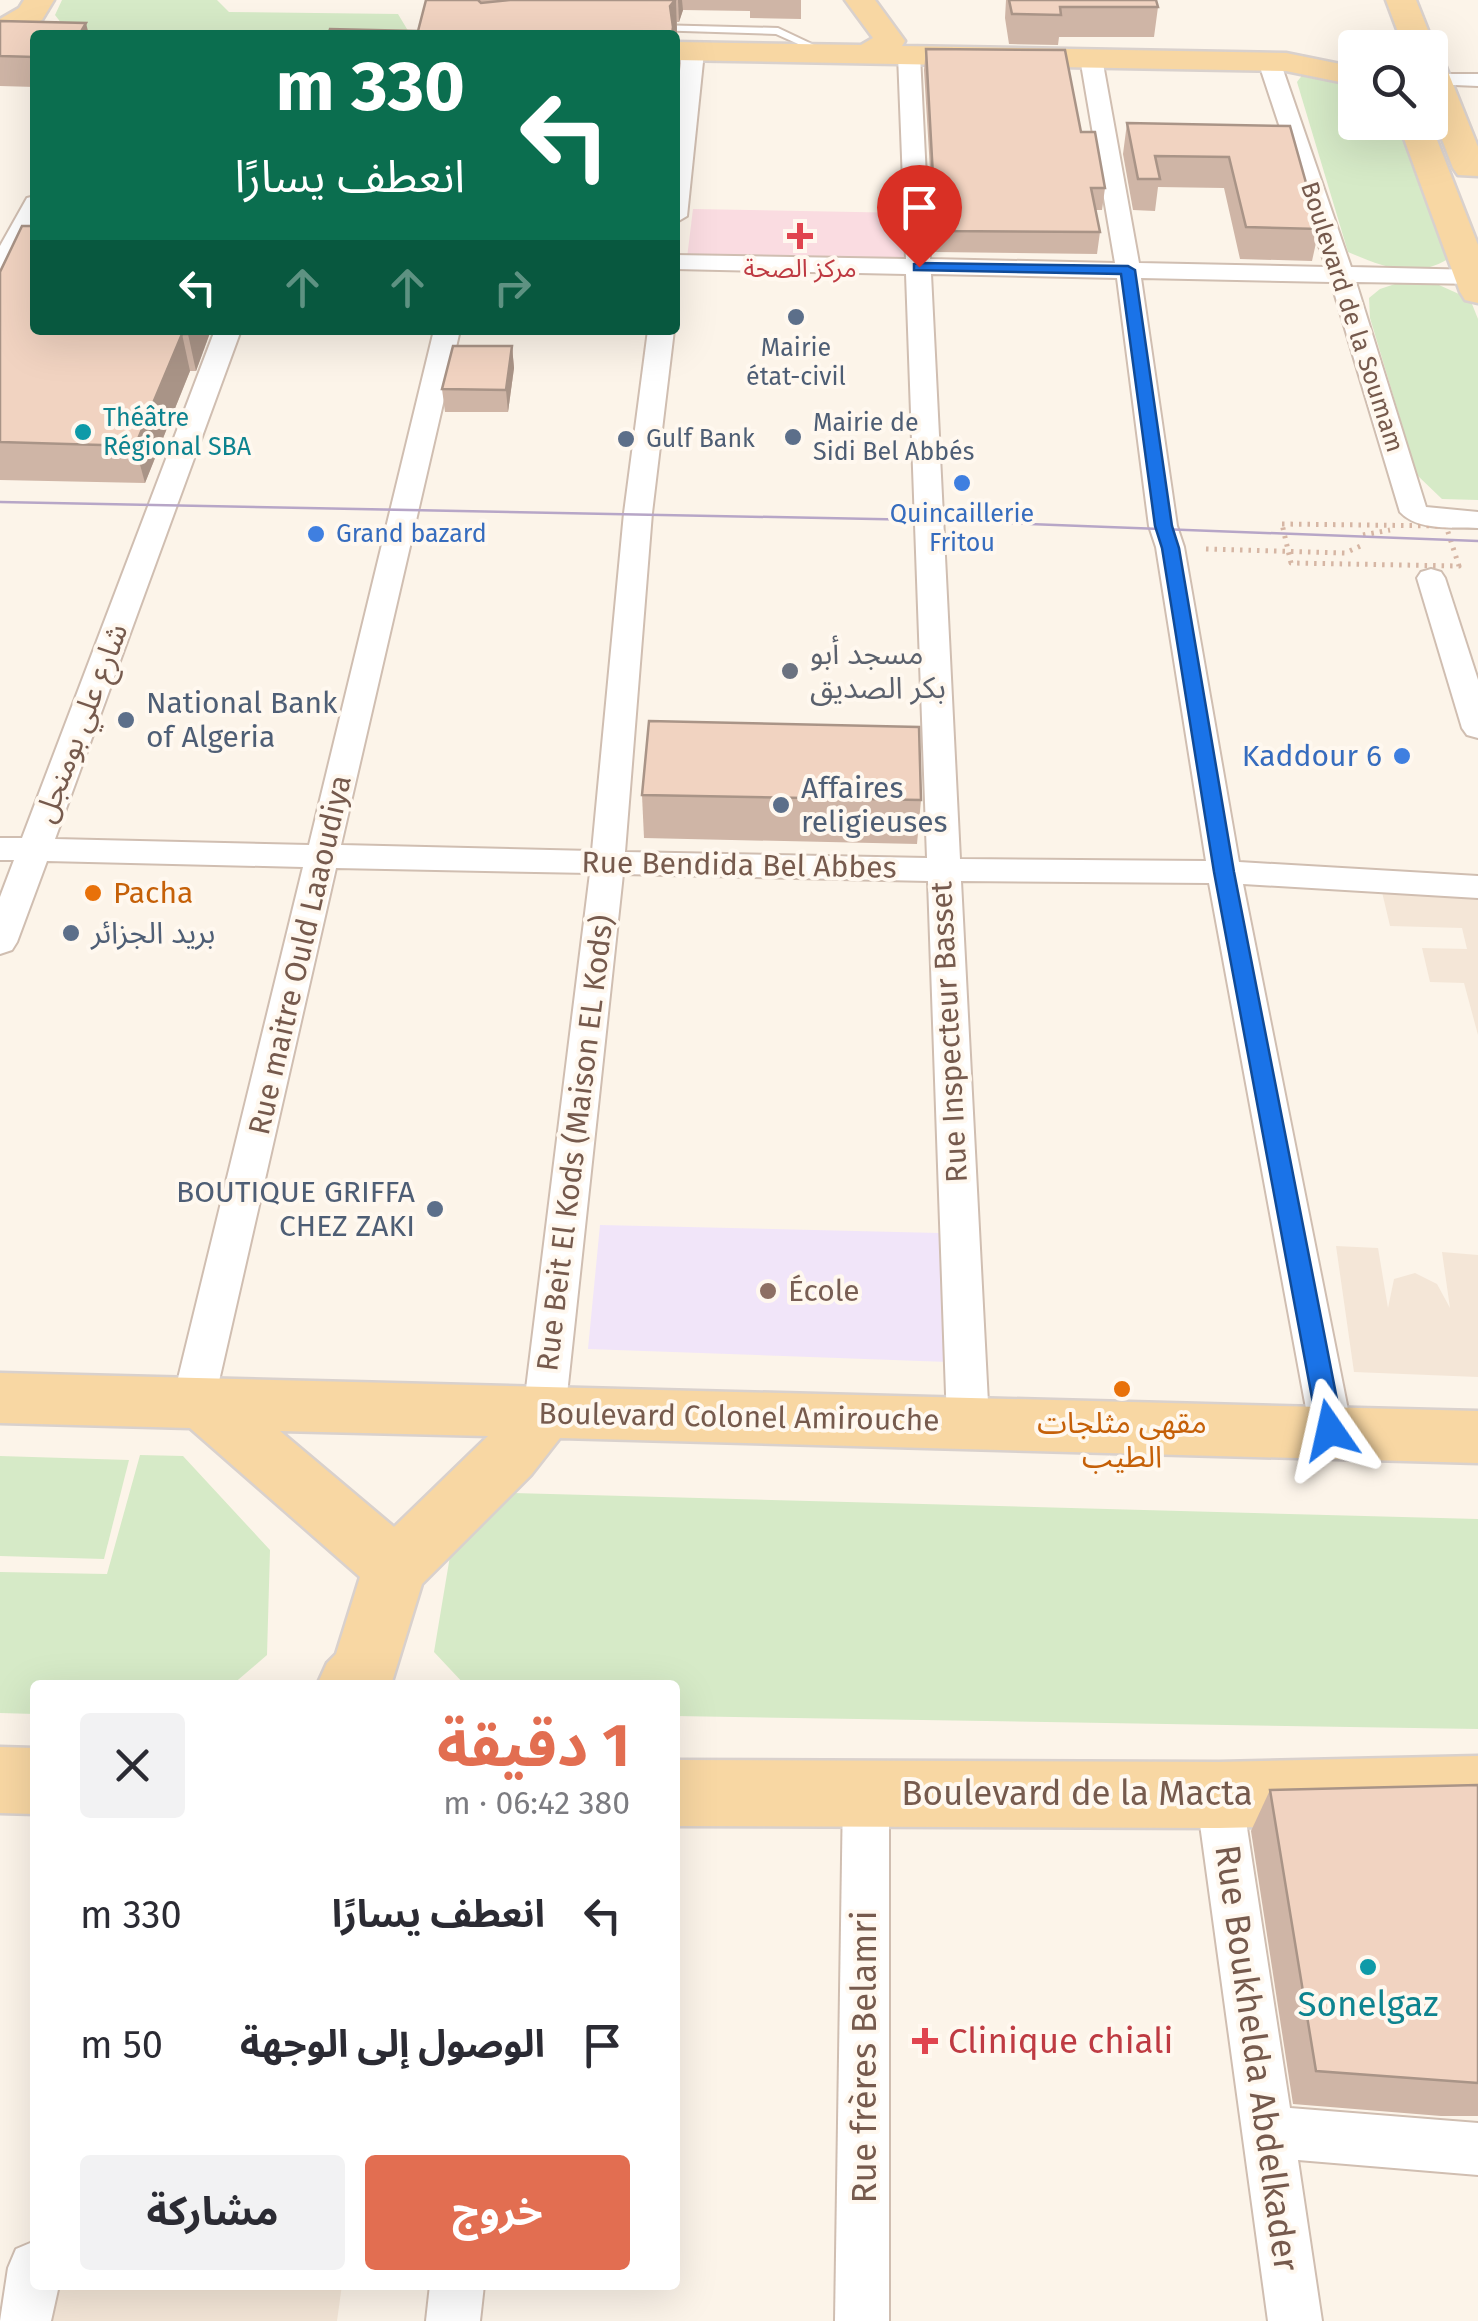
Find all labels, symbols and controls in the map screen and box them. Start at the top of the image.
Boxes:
map controls [1338,30,1448,140]
button: search [1338,30,1448,140]
text: 330 m [276,45,465,129]
icon: left [500,70,630,200]
text: انعطف يسارًا [235,150,465,204]
pin [877,165,962,268]
street label: Boulevard de la Soumam [1294,178,1410,456]
icon: arrive [892,180,947,235]
marker: مركز الصحة [787,223,813,249]
place label: مركز الصحة [743,254,857,284]
icon: left [170,260,225,315]
icon: ahead [275,260,330,315]
icon: ahead [380,260,435,315]
icon: right [485,260,540,315]
marker: Mairie état-civil [785,306,807,328]
place label: Mairie état-civil [746,333,846,392]
place label: Théâtre Régional SBA [103,403,252,462]
place label: Mairie de Sidi Bel Abbés [813,408,974,467]
marker: Théâtre Régional SBA [72,421,94,443]
place label: Gulf Bank [646,424,755,454]
marker: Mairie de Sidi Bel Abbés [782,426,804,448]
marker: Gulf Bank [615,428,637,450]
marker: Quincaillerie Fritou [951,472,973,494]
place label: Quincaillerie Fritou [890,499,1034,558]
place label: Grand bazard [336,519,487,549]
marker: Grand bazard [305,523,327,545]
street label: شارع علي بومنجل [27,619,140,829]
place label: مسجد أبو بكر الصديق [810,635,946,706]
marker: مسجد أبو بكر الصديق [779,660,801,682]
place label: National Bank of Algeria [146,685,338,755]
marker: National Bank of Algeria [115,709,137,731]
place label: Kaddour 6 [1242,738,1382,774]
marker: Kaddour 6 [1391,745,1413,767]
place label: Affaires religieuses [801,770,948,840]
street label: Rue maitre Ould Laaoudiya [241,772,359,1138]
marker: Affaires religieuses [770,794,792,816]
street label: Rue Bendida Bel Abbes [581,844,897,886]
place label: Pacha [113,875,193,911]
street label: Rue Inspecteur Basset [923,880,975,1184]
marker: Pacha [82,882,104,904]
street label: Rue Beit El Kods (Maison EL Kods) [529,913,621,1373]
place label: بريد الجزائر [90,915,215,951]
marker: بريد الجزائر [60,922,82,944]
place label: BOUTIQUE GRIFFA CHEZ ZAKI [176,1174,416,1244]
marker: BOUTIQUE GRIFFA CHEZ ZAKI [424,1198,446,1220]
place label: École [788,1273,860,1309]
marker: École [757,1280,779,1302]
marker: مقهى مثلجات الطيب [1111,1378,1133,1400]
position arrow [1278,1378,1382,1482]
street label: Boulevard Colonel Amirouche [538,1396,940,1438]
place label: مقهى مثلجات الطيب [1037,1405,1207,1475]
text: 1 دقيقة [437,1710,630,1782]
button: close [80,1713,185,1818]
street label: Boulevard de la Macta [901,1772,1253,1814]
text: 380 m · 06:42 [443,1784,630,1822]
street label: Rue Boukhelda Abdelkader [1206,1842,1308,2274]
icon: left [575,1888,630,1943]
text: انعطف يسارًا [332,1891,545,1937]
text: 330 m [80,1892,182,1938]
street label: Rue frères Belamri [843,1910,885,2204]
marker: Sonelgaz [1357,1956,1379,1978]
place label: Sonelgaz [1297,1983,1439,2025]
icon: arrive [575,2018,630,2073]
place label: Clinique chiali [948,2020,1173,2062]
text: الوصول إلى الوجهة [240,2021,545,2067]
text: 50 m [80,2022,163,2068]
marker: Clinique chiali [912,2028,938,2054]
button: مشاركة [80,2155,345,2270]
button: خروج [365,2155,630,2270]

